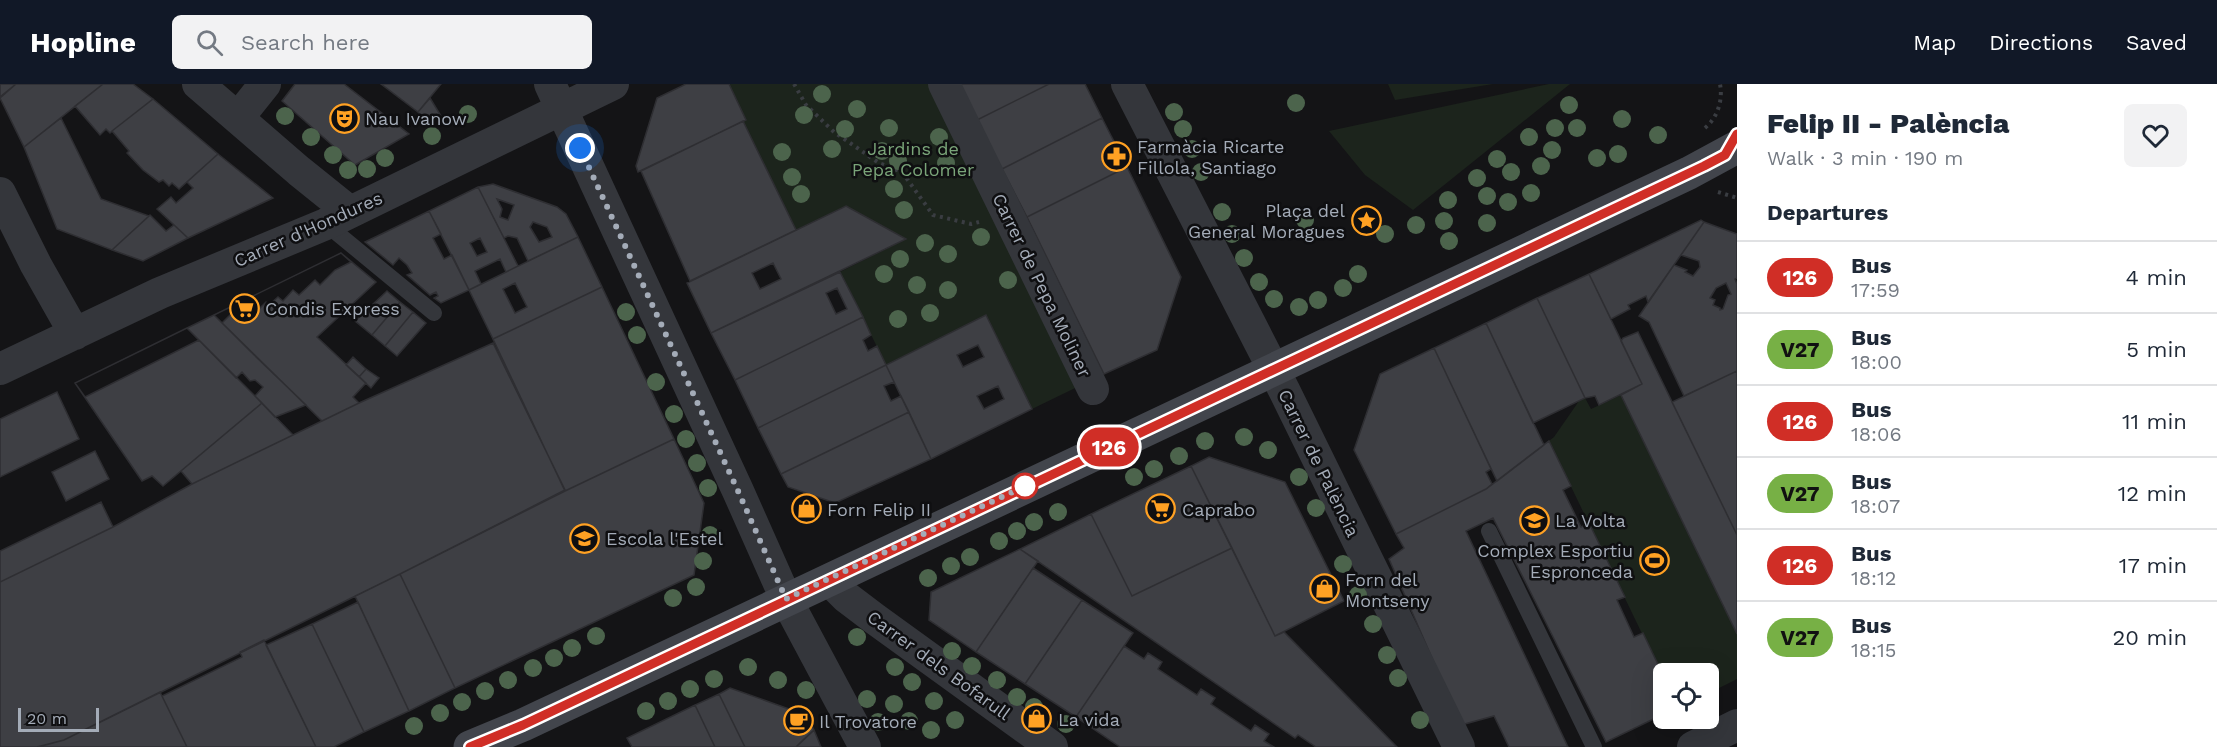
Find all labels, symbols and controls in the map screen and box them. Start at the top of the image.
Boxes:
search box [172,15,592,69]
text: Hopline [30,26,136,59]
icon: search [193,26,226,59]
text: Search here [241,30,370,55]
text: Map [1913,30,1956,55]
text: Directions [1989,30,2093,55]
text: Saved [2126,30,2187,55]
theatre icon: Nau Ivanow [328,102,360,134]
button: heart [2124,104,2187,167]
text: Felip II - Palència [1767,107,2009,140]
place label: Nau Ivanow [365,108,467,129]
your location [565,133,595,163]
place label: Farmàcia Ricarte Fillola, Santiago [1137,136,1284,178]
park label: Jardins de Pepa Colomer [852,138,974,180]
pharmacy icon: Farmàcia Ricarte Fillola, Santiago [1100,140,1132,172]
text: Walk · 3 min · 190 m [1767,146,1963,170]
street label: Carrer d'Hondures [231,187,385,271]
street label: Carrer de Pepa Moliner [988,190,1096,380]
place label: Plaça del General Moragues [1188,200,1345,242]
text: Departures [1767,200,1888,225]
place icon: Plaça del General Moragues [1350,204,1382,236]
text: Bus [1851,253,1891,278]
text: 126 [1783,265,1817,290]
text: 4 min [2126,265,2187,290]
text: 17:59 [1851,278,1900,302]
supermarket icon: Condis Express [228,292,260,324]
place label: Condis Express [265,298,400,319]
text: Bus [1851,325,1891,350]
text: V27 [1780,337,1820,362]
text: 5 min [2126,337,2187,362]
text: 18:00 [1851,350,1902,374]
street label: Carrer de Palència [1274,386,1364,540]
text: Bus [1851,397,1891,422]
text: 126 [1783,409,1817,434]
text: 11 min [2122,409,2187,434]
text: 18:06 [1851,422,1902,446]
line badge: 126 [1074,428,1144,466]
text: 126 [1092,435,1126,460]
text: Bus [1851,469,1891,494]
unlabelled marker [1012,473,1038,499]
text: V27 [1780,481,1820,506]
text: 12 min [2118,481,2187,506]
shop icon: Forn Felip II [790,493,822,525]
supermarket icon: Caprabo [1145,493,1177,525]
text: 18:07 [1851,494,1900,518]
place label: Forn Felip II [827,499,931,520]
place label: Caprabo [1182,499,1255,520]
school or university icon: La Volta [1518,504,1550,536]
place label: La Volta [1555,510,1626,531]
school or university icon: Escola l'Estel [569,522,601,554]
place label: Escola l'Estel [606,528,723,549]
place label: Complex Esportiu Espronceda [1477,540,1633,582]
text: Bus [1851,541,1891,566]
sports icon: Complex Esportiu Espronceda [1638,544,1670,576]
text: 126 [1783,553,1817,578]
text: 17 min [2119,553,2187,578]
text: 18:12 [1851,566,1897,590]
place label: Forn del Montseny [1345,569,1430,611]
shop icon: Forn del Montseny [1308,573,1340,605]
street label: Carrer dels Bofarull [863,606,1015,724]
text: Bus [1851,613,1891,638]
text: V27 [1780,625,1820,650]
text: 20 min [2113,625,2187,650]
text: 18:15 [1851,638,1896,662]
map controls [1653,663,1719,729]
button: locate [1653,663,1719,729]
shop icon: La vida [1021,703,1053,735]
scale bar [18,705,99,732]
cafe icon: Il Trovatore [782,705,814,737]
text: 20 m [27,709,67,728]
place label: La vida [1058,709,1120,730]
place label: Il Trovatore [819,711,917,732]

